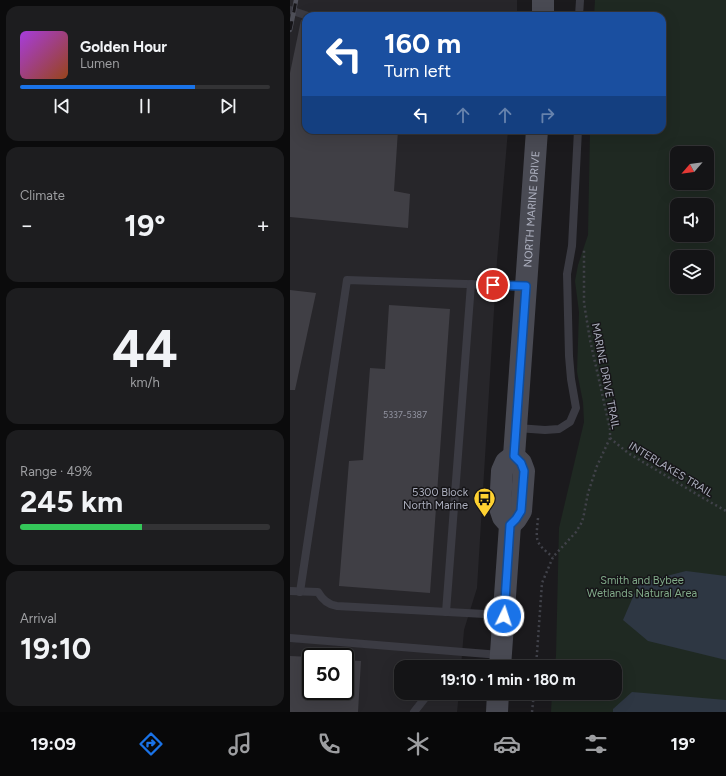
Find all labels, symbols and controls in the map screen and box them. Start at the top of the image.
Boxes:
text: 160 m [384,26,461,60]
icon: left [318,28,370,80]
text: Golden Hour [80,38,167,56]
text: Lumen [80,56,119,71]
text: Turn left [384,60,451,82]
icon: previous [51,95,73,117]
icon: pause [134,95,156,117]
icon: next [217,95,239,117]
icon: left [410,104,432,126]
icon: ahead [452,104,474,126]
icon: ahead [494,104,516,126]
icon: right [536,104,558,126]
north arrow [670,146,714,190]
map controls [670,146,714,294]
street label: NORTH MARINE DRIVE [521,150,543,268]
text: Climate [20,188,65,203]
button: sound [670,198,714,242]
text: 19° [124,207,166,244]
text: − [20,212,34,239]
text: + [256,212,270,239]
button: layers [670,250,714,294]
pin [476,268,510,302]
icon: arrive [482,274,504,296]
text: 44 [112,318,178,380]
street label: MARINE DRIVE TRAIL [589,322,622,431]
text: km/h [130,375,160,390]
house number: 5337-5387 [383,409,427,420]
street label: INTERLAKES TRAIL [626,439,715,500]
text: Range · 49% [20,464,92,479]
text: 245 km [20,483,123,520]
bus stop icon: 5300 Block North Marine [471,485,497,518]
place label: 5300 Block North Marine [403,486,469,512]
park label: Smith and Bybee Wetlands Natural Area [587,574,697,600]
position arrow [483,595,525,637]
text: Arrival [20,611,57,626]
text: 19:10 [20,630,91,667]
speed limit sign: 50 [302,648,354,700]
text: 19:10 · 1 min · 180 m [441,671,576,689]
icon: directions [137,730,165,758]
icon: music [226,730,254,758]
icon: phone [315,730,343,758]
icon: climate [404,730,432,758]
icon: car [493,730,521,758]
icon: filters [582,730,610,758]
text: 19:09 [30,733,76,755]
text: 19° [671,733,695,755]

